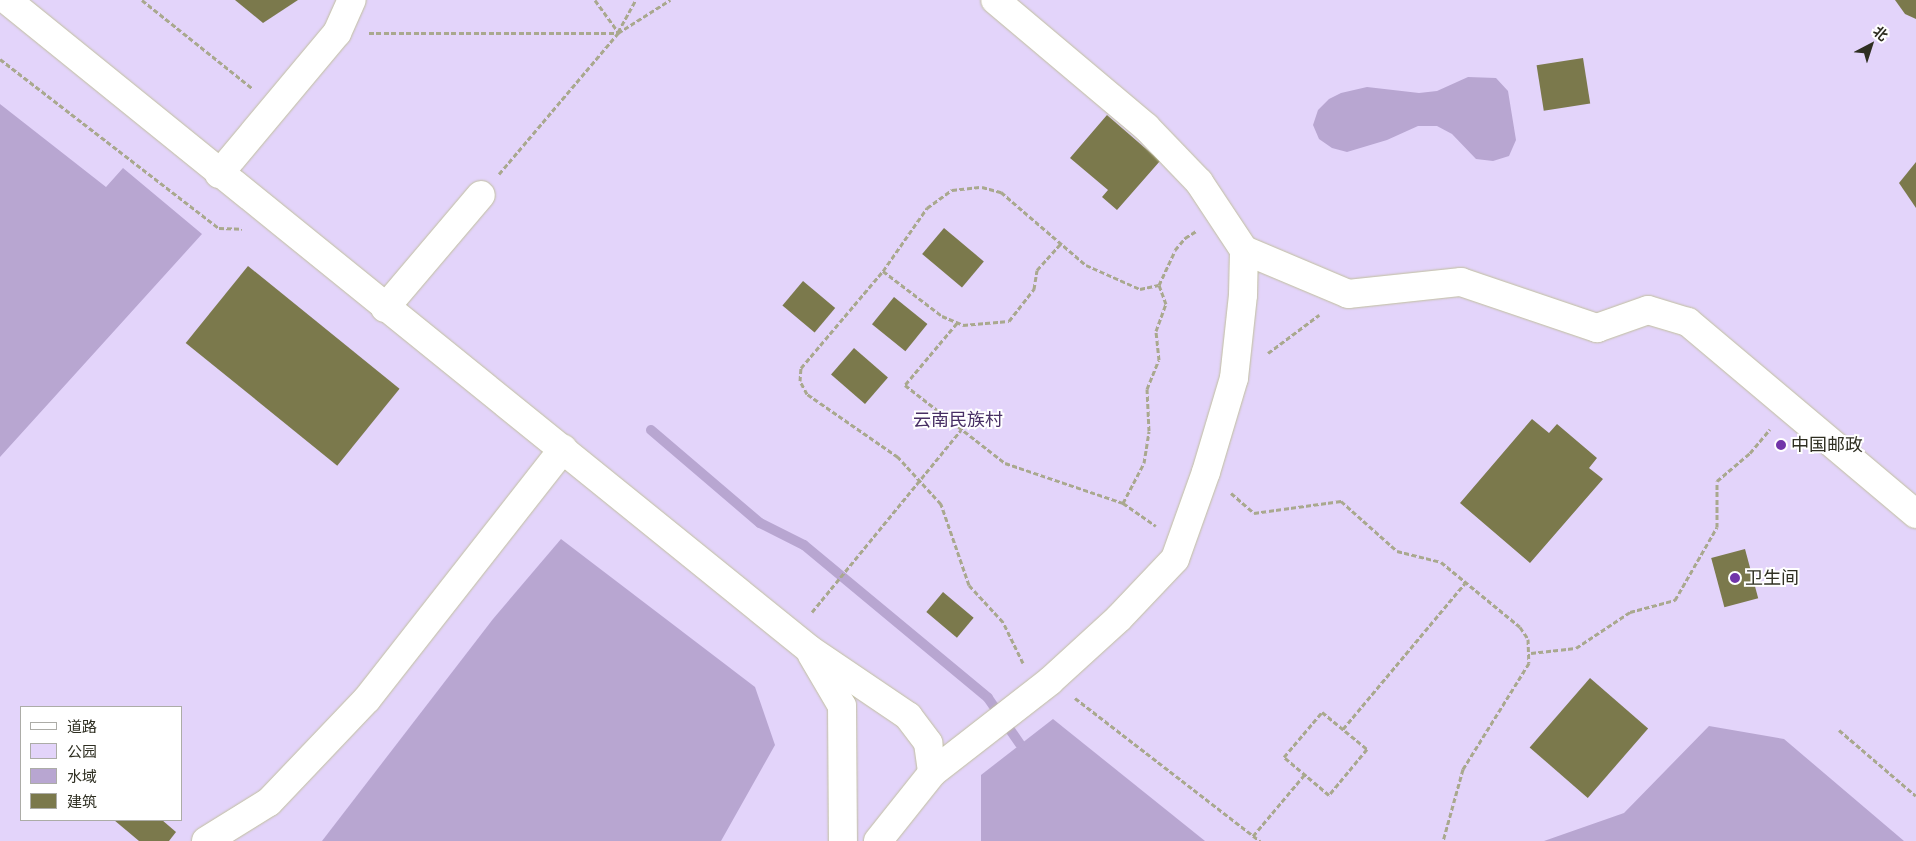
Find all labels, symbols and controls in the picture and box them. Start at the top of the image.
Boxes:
north arrow [1846,20,1896,70]
text: 北 [1870,23,1891,44]
park label: 云南民族村 [913,409,1003,431]
place label: 中国邮政 [1791,434,1863,456]
marker: 中国邮政 [1775,439,1787,451]
place label: 卫生间 [1745,567,1799,589]
marker: 卫生间 [1729,572,1741,584]
legend [20,706,182,821]
text: 道路 [67,718,97,735]
text: 公园 [67,743,97,760]
text: 水域 [67,768,97,785]
text: 建筑 [67,793,97,810]

